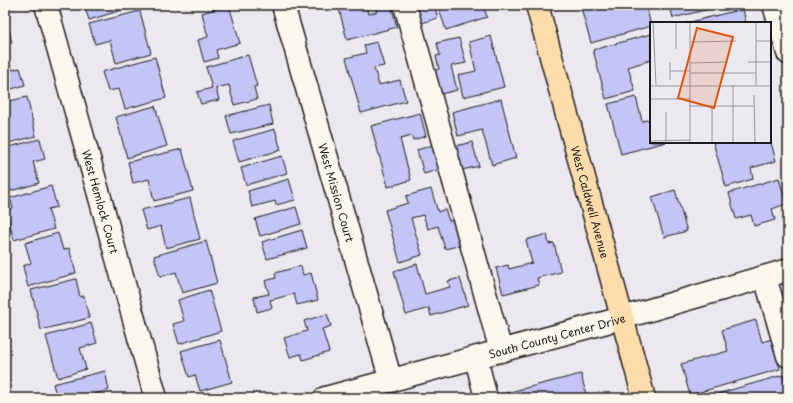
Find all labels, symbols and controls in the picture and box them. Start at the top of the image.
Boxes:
inset map [650,22,771,143]
street label: West Mission Court [315,141,359,244]
street label: West Caldwell Avenue [567,144,614,260]
street label: West Hemlock Court [78,147,124,256]
street label: South County Center Drive [486,309,627,362]

